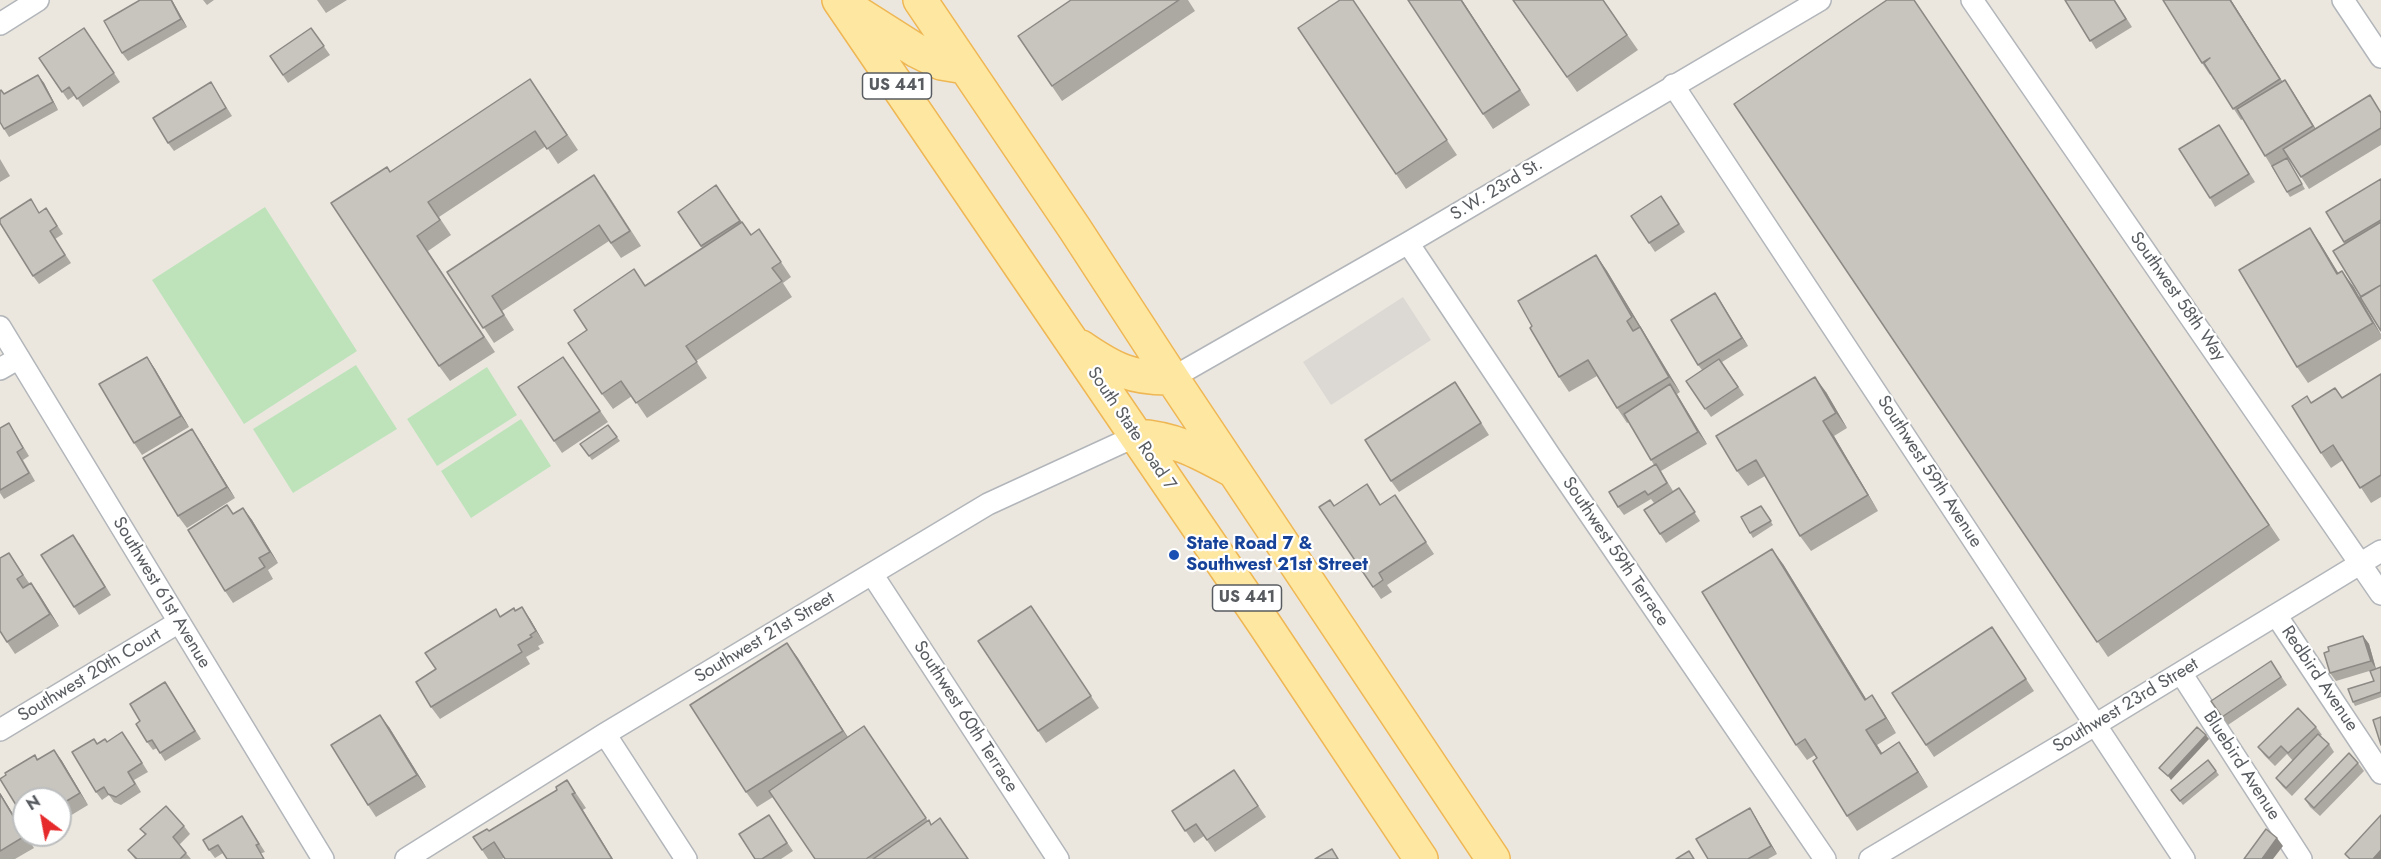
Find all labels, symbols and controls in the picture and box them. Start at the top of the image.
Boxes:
road number: US 441 [862,73,932,99]
street label: S.W. 23rd St. [1447,154,1547,226]
street label: Southwest 58th Way [2124,228,2230,366]
street label: South State Road 7 [1082,363,1180,495]
street label: Southwest 59th Avenue [1872,392,1986,552]
street label: Southwest 59th Terrace [1557,473,1673,631]
street label: Southwest 61st Avenue [107,513,215,673]
place label: State Road 7 & Southwest 21st Street [1186,534,1368,576]
marker: State Road 7 & Southwest 21st Street [1167,548,1181,562]
road number: US 441 [1212,585,1282,611]
street label: Southwest 21st Street [691,588,839,688]
street label: Redbird Avenue [2276,622,2362,736]
street label: Southwest 20th Court [14,625,166,727]
street label: Southwest 60th Terrace [908,637,1022,797]
street label: Southwest 23rd Street [2049,654,2203,758]
street label: Bluebird Avenue [2198,707,2284,825]
north arrow [12,787,72,847]
text: N [22,790,45,816]

